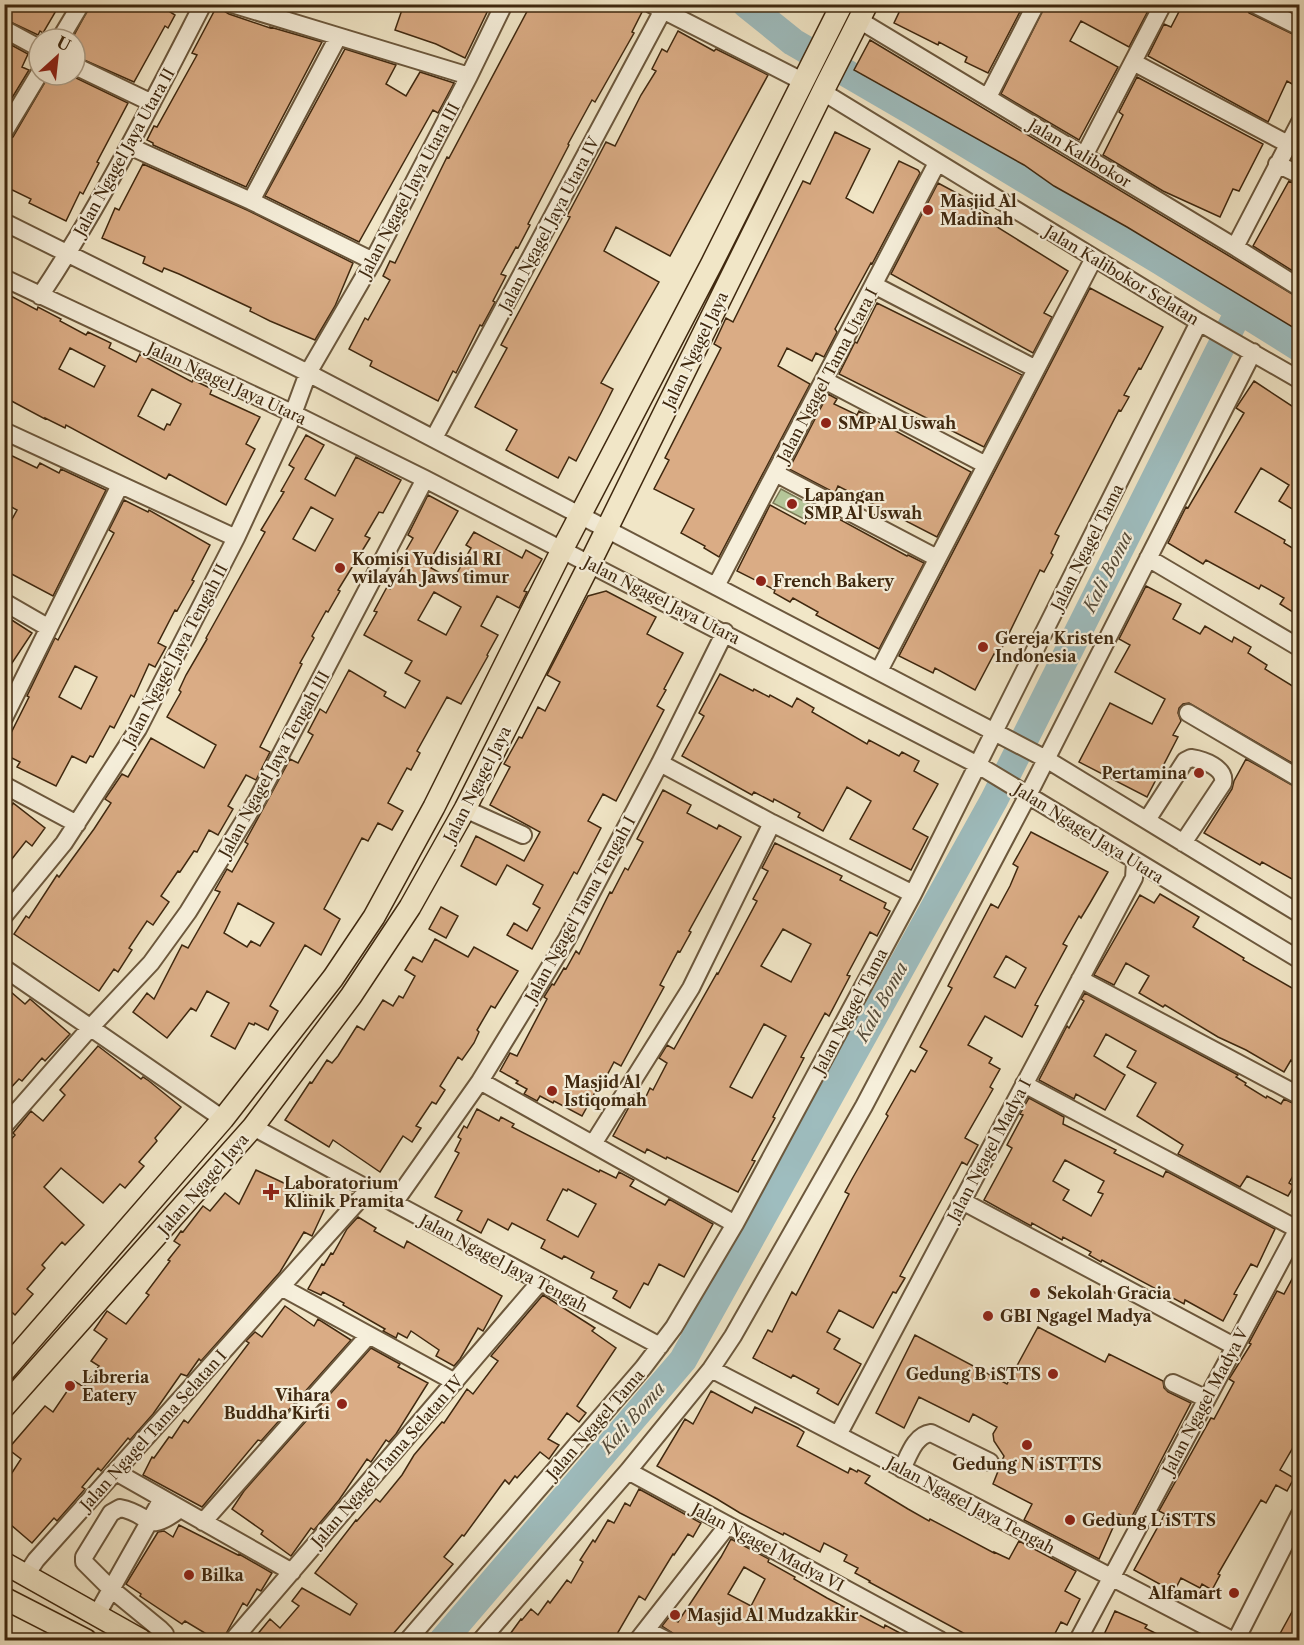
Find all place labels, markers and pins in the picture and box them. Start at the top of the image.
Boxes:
place label: Masjid Al Madinah [940,191,1017,229]
marker: Masjid Al Madinah [921,203,935,217]
place label: SMP Al Uswah [838,413,956,433]
marker: SMP Al Uswah [819,416,833,430]
place label: Lapangan SMP Al Uswah [804,485,922,523]
marker: Lapangan SMP Al Uswah [785,497,799,511]
place label: Komisi Yudisial RI wilayah Jaws timur [351,549,509,587]
marker: Komisi Yudisial RI wilayah Jaws timur [333,561,347,575]
place label: French Bakery [773,571,895,591]
marker: French Bakery [754,574,768,588]
place label: Gereja Kristen Indonesia [995,628,1114,666]
marker: Gereja Kristen Indonesia [976,640,990,654]
place label: Pertamina [1101,763,1188,783]
marker: Pertamina [1192,766,1206,780]
place label: Masjid Al Istiqomah [564,1072,647,1110]
marker: Masjid Al Istiqomah [545,1084,559,1098]
place label: Laboratorium Klinik Pramita [284,1173,405,1211]
marker: Laboratorium Klinik Pramita [262,1183,280,1201]
place label: Sekolah Gracia [1047,1283,1172,1303]
marker: Sekolah Gracia [1028,1286,1042,1300]
place label: GBI Ngagel Madya [1000,1306,1153,1326]
marker: GBI Ngagel Madya [981,1309,995,1323]
place label: Gedung B iSTTS [906,1364,1041,1384]
place label: Libreria Eatery [82,1367,150,1405]
marker: Gedung B iSTTS [1046,1367,1060,1381]
marker: Libreria Eatery [63,1379,77,1393]
place label: Vihara Buddha Kirti [224,1385,331,1423]
marker: Vihara Buddha Kirti [335,1397,349,1411]
marker: Gedung N iSTTTS [1020,1438,1034,1452]
place label: Gedung N iSTTTS [952,1454,1102,1474]
place label: Gedung L iSTTS [1082,1510,1216,1530]
marker: Gedung L iSTTS [1063,1513,1077,1527]
place label: Bilka [201,1565,245,1585]
marker: Bilka [182,1568,196,1582]
place label: Alfamart [1148,1583,1223,1603]
marker: Alfamart [1227,1586,1241,1600]
place label: Masjid Al Mudzakkir [687,1605,859,1625]
marker: Masjid Al Mudzakkir [668,1608,682,1622]

